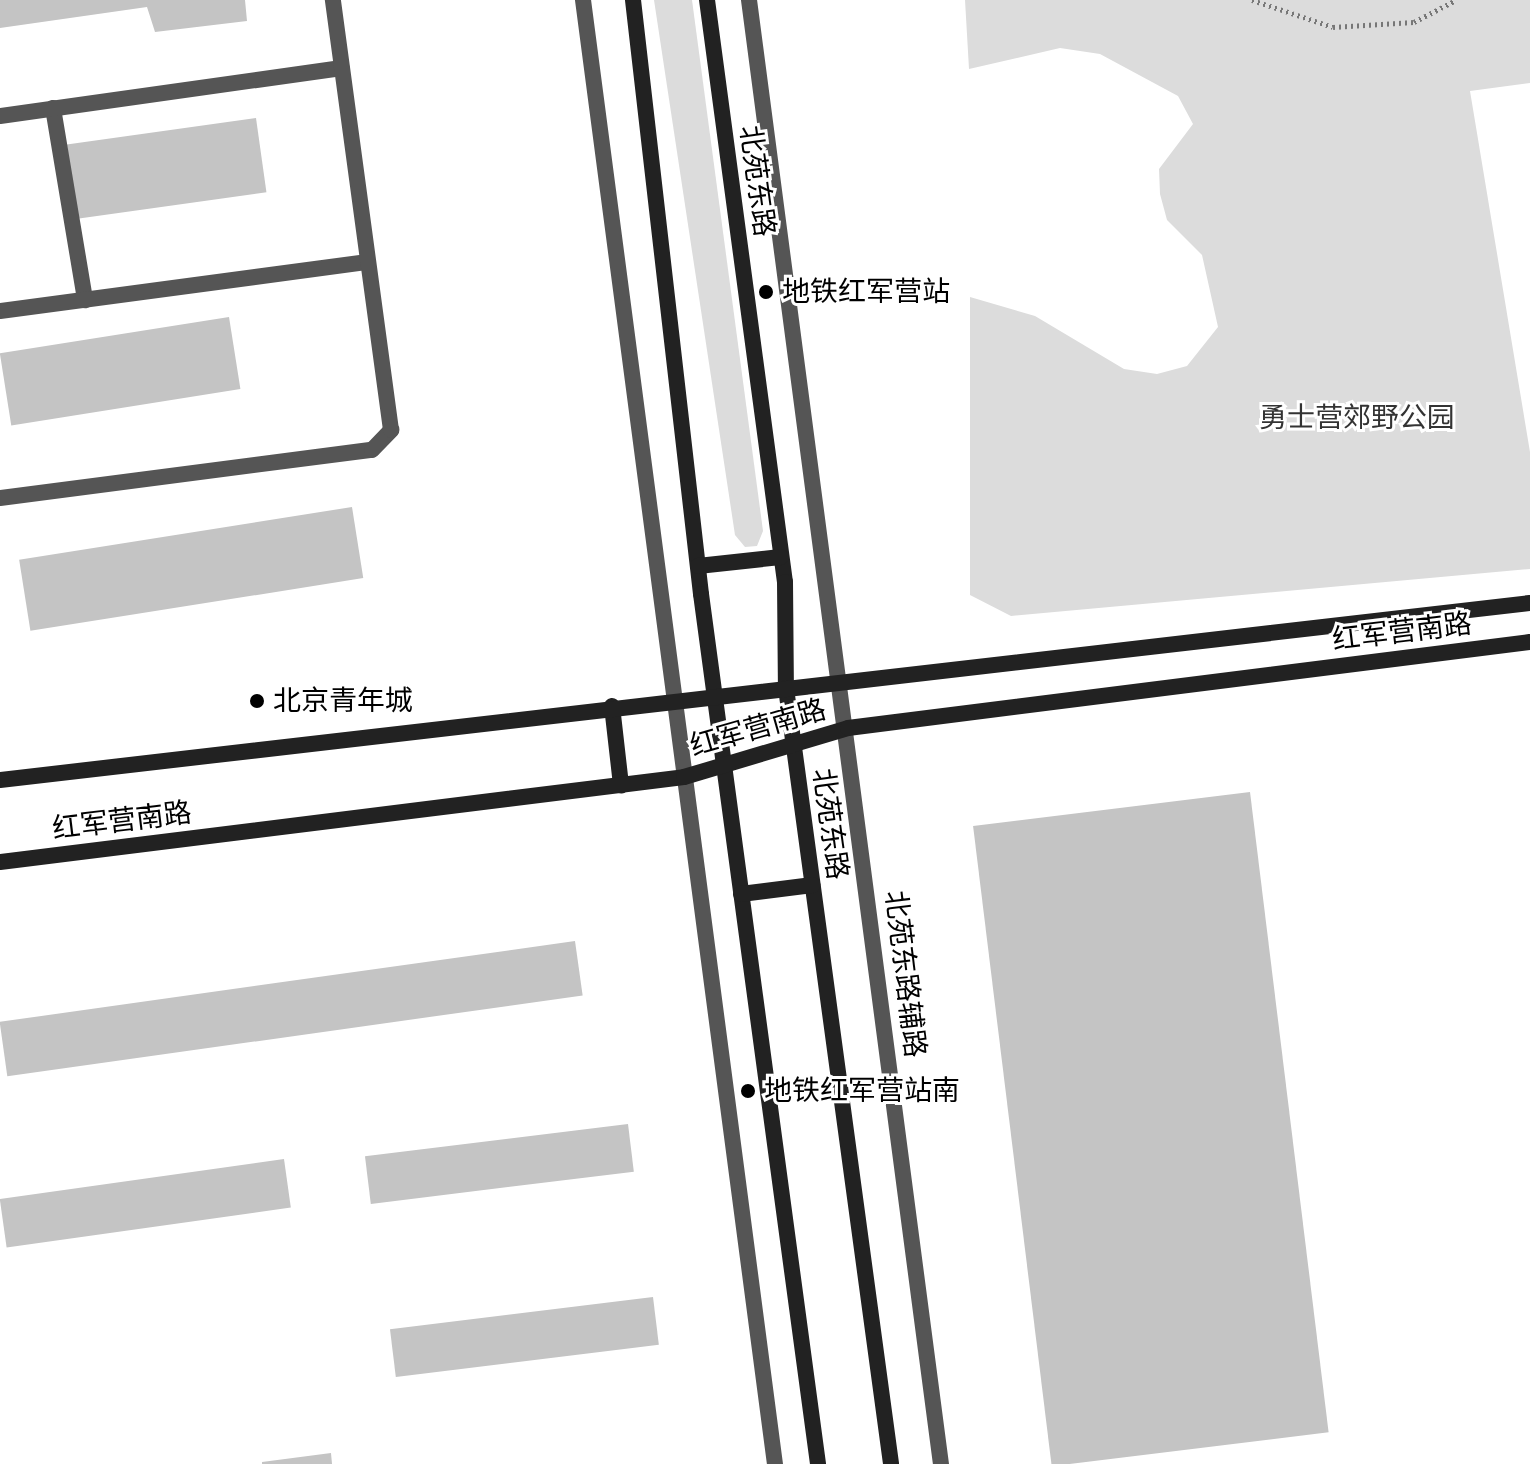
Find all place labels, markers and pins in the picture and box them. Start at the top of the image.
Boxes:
place label: 地铁红军营站 [782,275,950,309]
marker: 地铁红军营站 [757,283,775,301]
place label: 北京青年城 [273,684,413,718]
marker: 北京青年城 [248,692,266,710]
place label: 地铁红军营站南 [764,1074,960,1108]
marker: 地铁红军营站南 [739,1082,757,1100]

